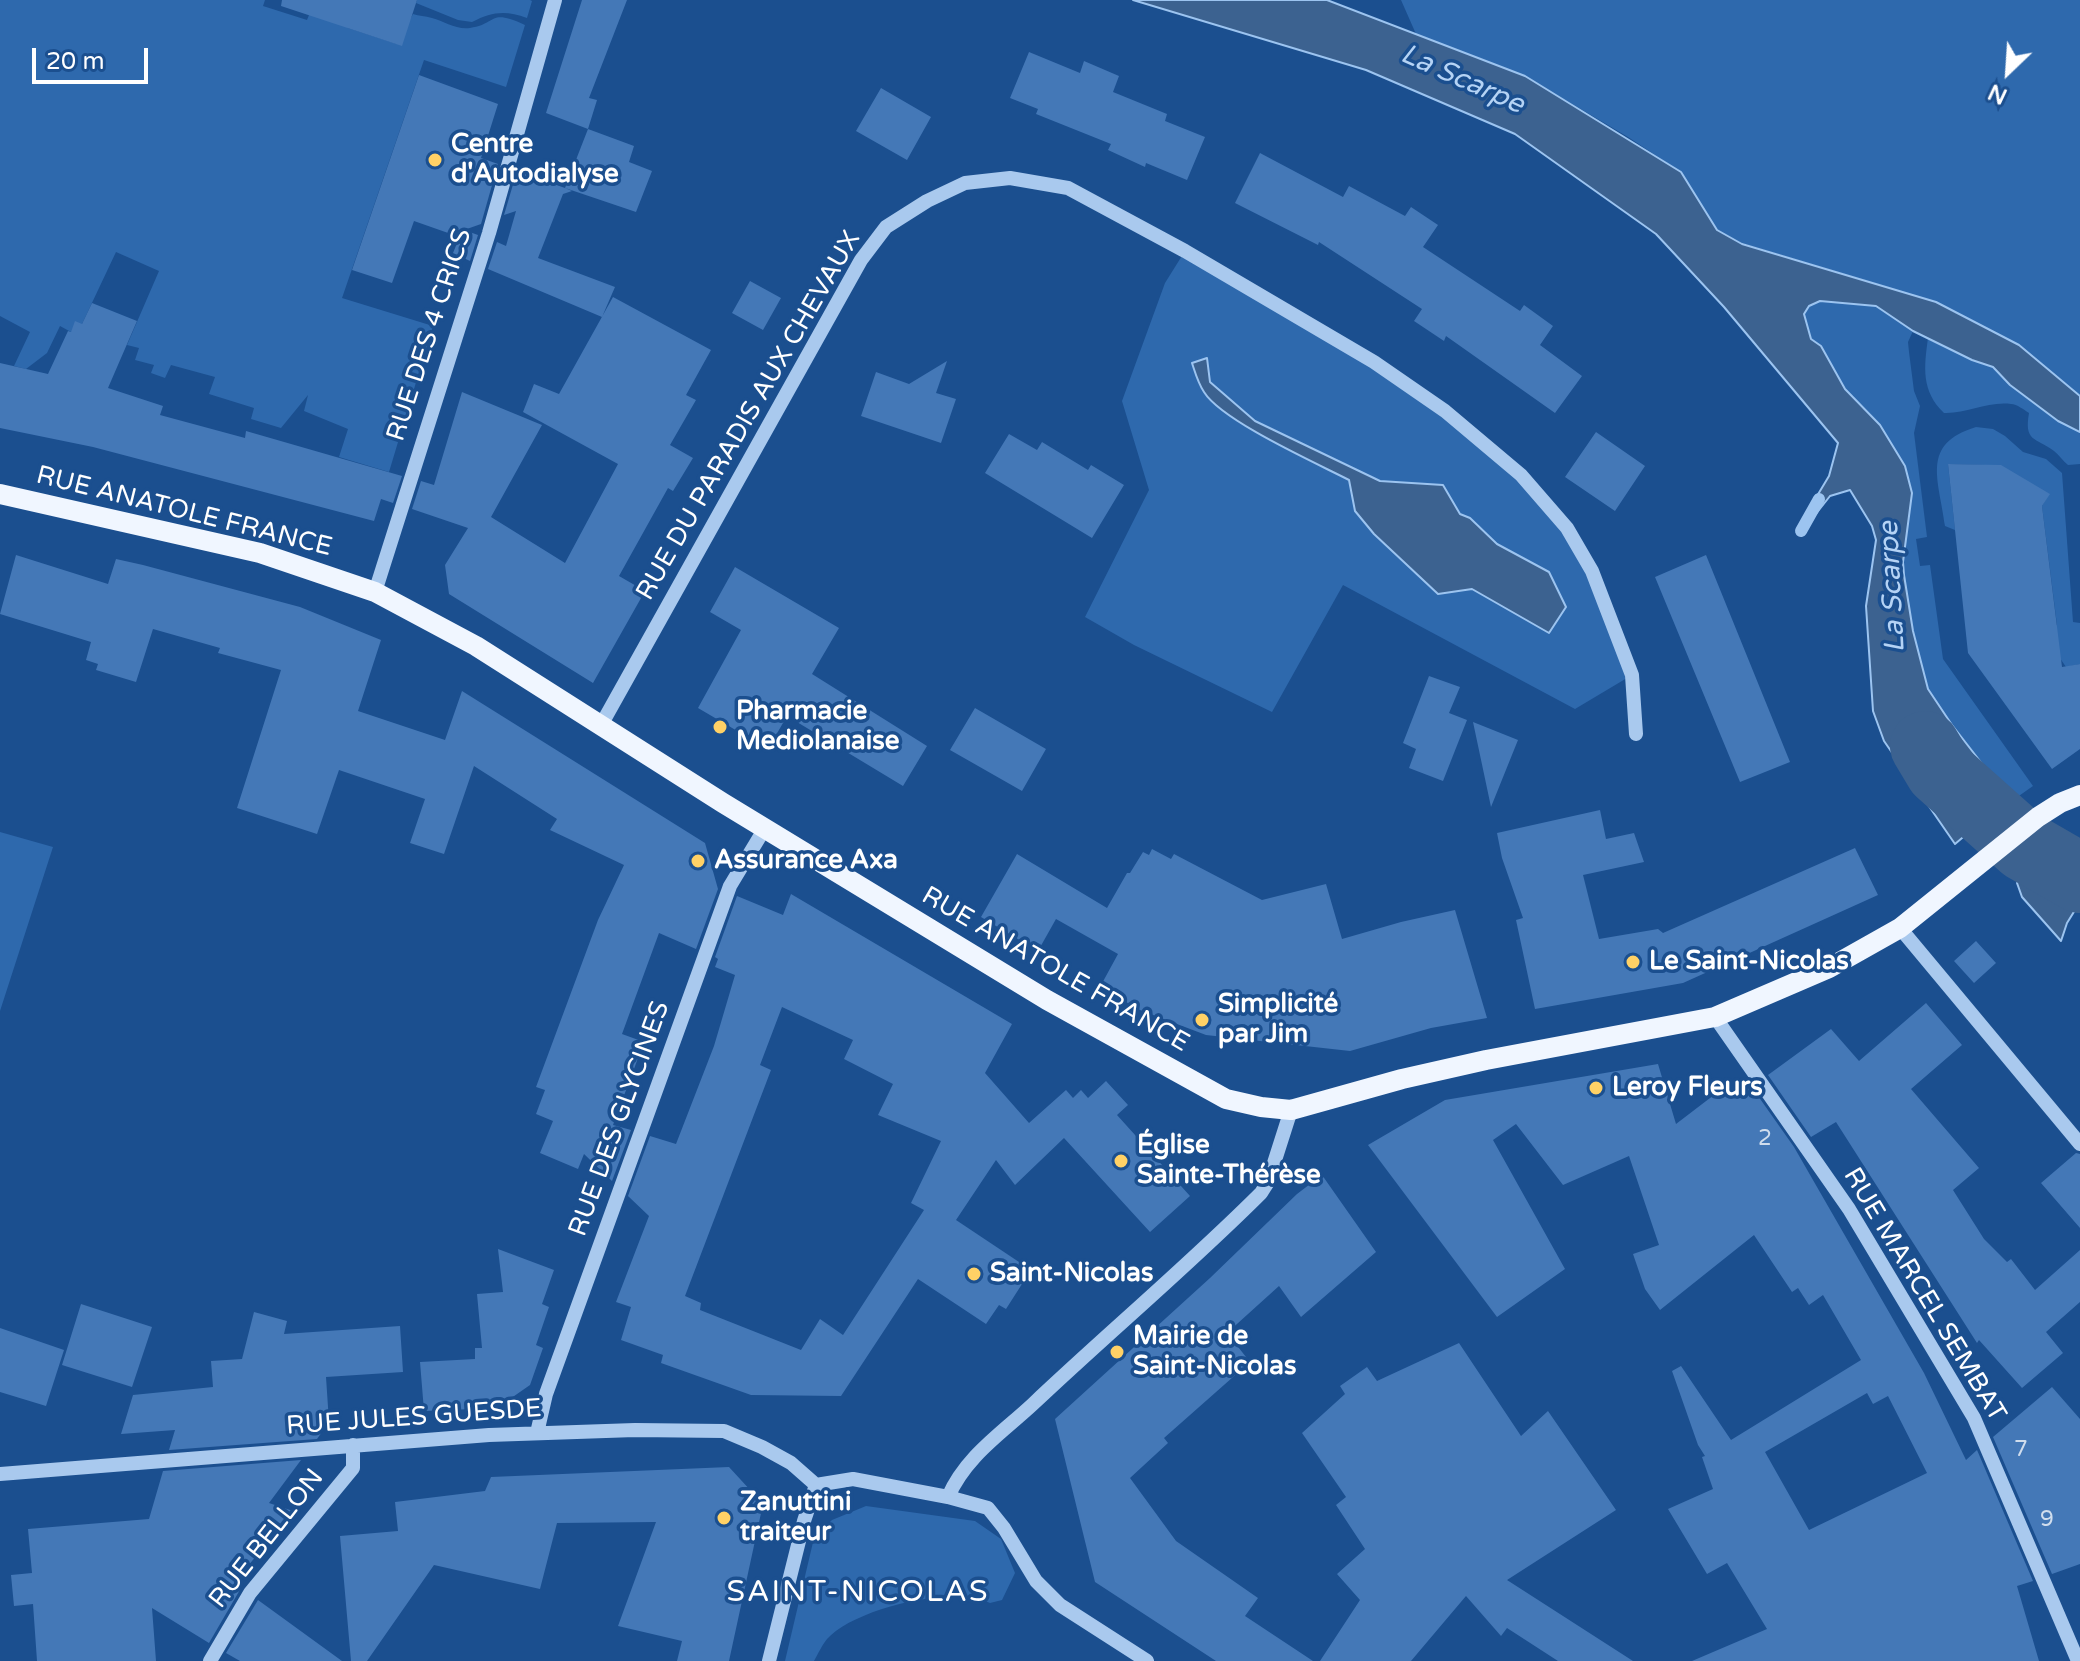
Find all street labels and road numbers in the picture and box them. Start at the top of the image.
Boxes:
street label: RUE DES 4 CRICS [381,225,479,445]
street label: RUE DU PARADIS AUX CHEVAUX [630,226,868,606]
street label: RUE ANATOLE FRANCE [33,460,335,564]
street label: RUE ANATOLE FRANCE [916,881,1194,1059]
street label: RUE DES GLYCINES [563,997,677,1241]
street label: RUE MARCEL SEMBAT [1836,1163,2012,1427]
street label: RUE JULES GUESDE [285,1394,543,1442]
street label: RUE BELLON [203,1463,331,1615]

